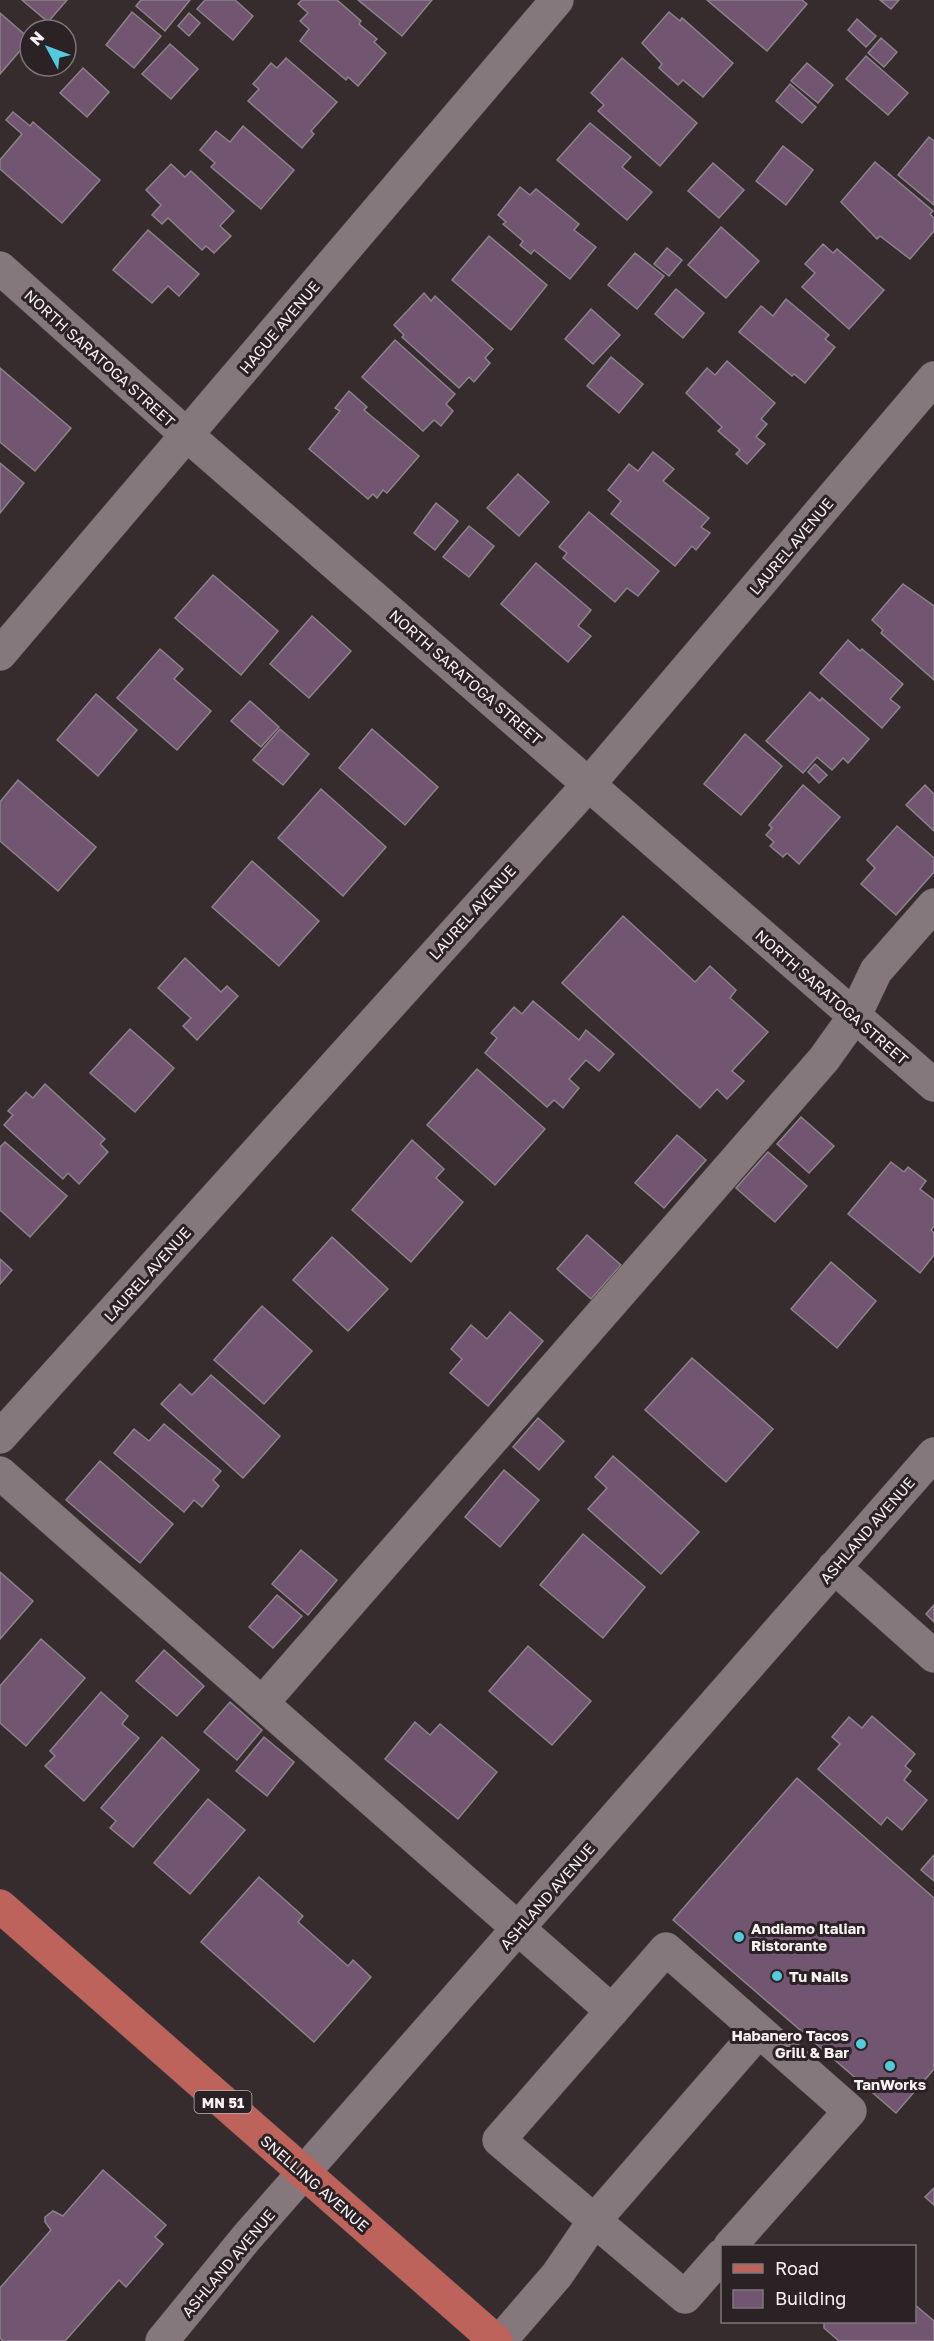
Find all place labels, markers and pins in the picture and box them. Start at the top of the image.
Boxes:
place label: Andiamo Italian Ristorante [751,1919,865,1954]
marker: Andiamo Italian Ristorante [732,1930,746,1944]
place label: Tu Nails [789,1967,848,1985]
marker: Tu Nails [770,1969,784,1983]
place label: Habanero Tacos Grill & Bar [731,2026,849,2061]
marker: Habanero Tacos Grill & Bar [854,2037,868,2051]
marker: TanWorks [883,2059,897,2073]
place label: TanWorks [854,2075,926,2093]

